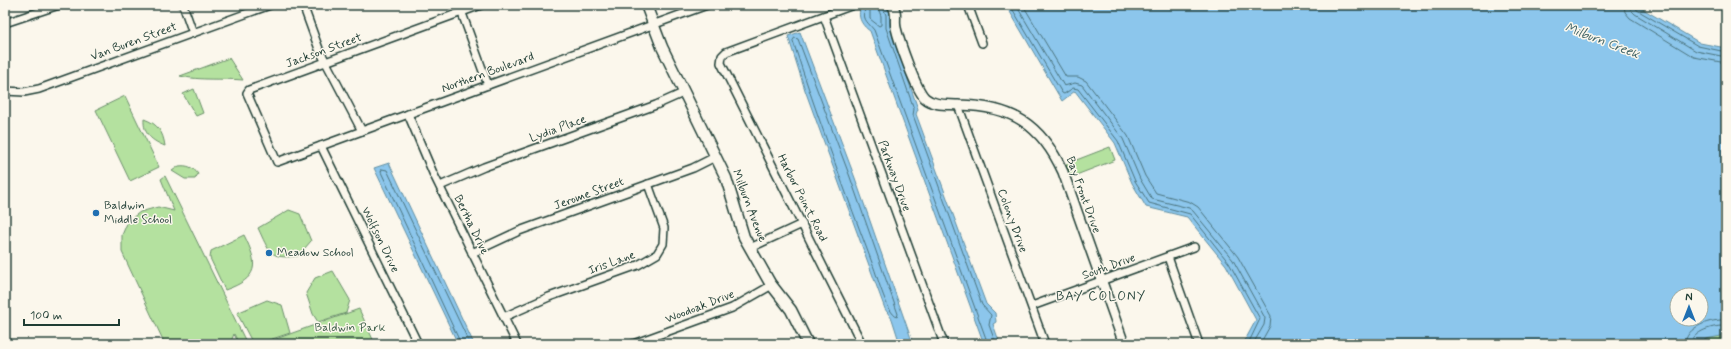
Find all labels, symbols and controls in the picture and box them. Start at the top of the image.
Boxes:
street label: Van Buren Street [89,19,180,65]
water label: Milburn Creek [1562,19,1642,63]
street label: Jackson Street [284,30,365,72]
street label: Northern Boulevard [440,49,536,97]
street label: Lydia Place [528,111,589,147]
street label: Parkway Drive [874,138,914,214]
street label: Harbor Point Road [773,152,831,244]
street label: Bay Front Drive [1062,154,1104,236]
street label: Milburn Avenue [728,167,770,245]
street label: Jerome Street [552,174,627,214]
street label: Colony Drive [993,187,1031,255]
street label: Bertha Drive [450,192,493,258]
place label: Baldwin Middle School [104,198,172,228]
street label: Wolfson Drive [357,205,403,275]
marker: Baldwin Middle School [91,208,101,218]
place label: Meadow School [277,245,354,261]
street label: Iris Lane [586,247,638,279]
marker: Meadow School [264,248,274,258]
street label: South Drive [1080,250,1138,284]
street label: Woodoak Drive [663,286,737,328]
north arrow [1669,287,1709,327]
district label: BAY COLONY [1056,288,1146,305]
text: N [1685,291,1693,305]
scale bar [24,301,119,327]
text: 100 m [30,308,62,324]
park label: Baldwin Park [315,320,386,336]

